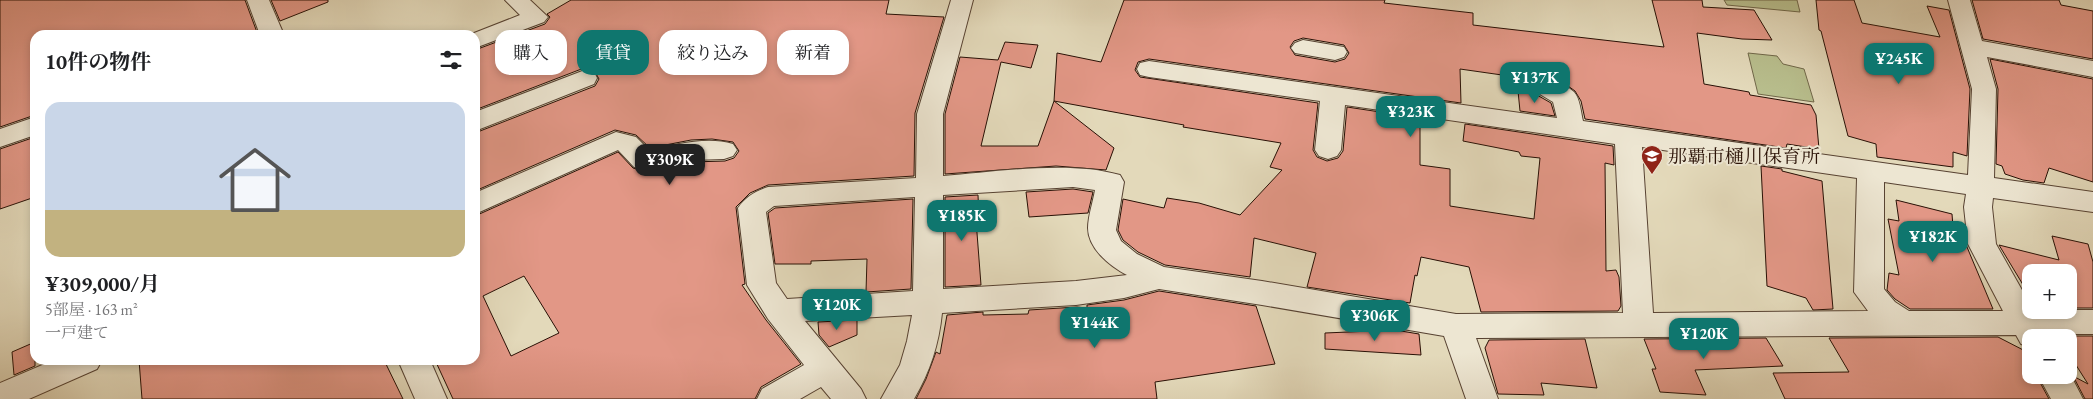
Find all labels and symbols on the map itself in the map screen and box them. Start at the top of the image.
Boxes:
pin: ¥245K [1864,42,1934,85]
pin: ¥137K [1500,62,1570,104]
pin: ¥323K [1376,96,1446,138]
pin: ¥309K [635,144,705,186]
school or university icon: 那覇市樋川保育所 [1640,144,1664,175]
place label: 那覇市樋川保育所 [1668,144,1820,169]
pin: ¥185K [927,200,997,242]
pin: ¥182K [1898,220,1968,263]
pin: ¥120K [802,288,872,331]
pin: ¥306K [1340,300,1410,342]
pin: ¥144K [1060,306,1130,349]
pin: ¥120K [1669,318,1739,360]

